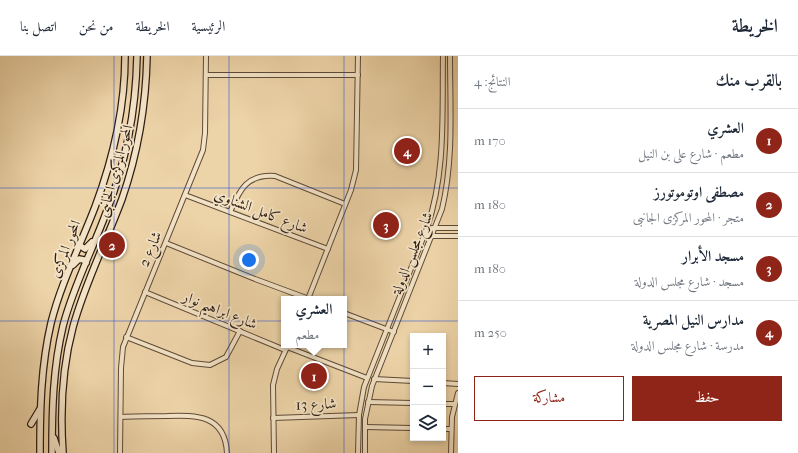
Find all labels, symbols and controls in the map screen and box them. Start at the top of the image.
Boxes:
text: الخريطة [732,15,778,37]
text: اتصل بنا [20,18,57,35]
text: من نحن [79,18,114,35]
text: الخريطة [136,18,170,35]
text: الرئيسية [192,18,225,35]
text: بالقرب منك [716,70,782,90]
text: النتائج: 4 [474,74,510,89]
text: العشري [707,119,744,137]
street label: المحور المركزى الجانبى [93,123,139,220]
text: 170 m [474,133,506,148]
text: 1 [767,133,771,148]
pin: 4 [394,136,420,166]
text: مطعم · شارع على بن النيل [638,146,744,161]
text: مصطفى اوتوموتورز [654,183,744,201]
street label: شارع كامل الشناوي [210,185,310,241]
text: 180 m [474,197,506,212]
text: 2 [766,197,772,212]
street label: شارع مجلس الدولة [387,209,440,299]
pin: 3 [373,210,399,240]
text: متجر · المحور المركزى الجانبى [633,210,744,225]
street label: المحور المركزى [45,218,86,281]
street label: شارع 2 [134,228,169,271]
pin: 2 [99,230,125,260]
text: مسجد الأبرار [682,247,744,265]
your location [239,250,259,270]
text: 180 m [474,261,506,276]
text: 3 [766,261,772,276]
text: مسجد · شارع مجلس الدولة [634,274,744,289]
street label: شارع ابراهيم نوار [176,286,260,339]
popup [281,296,347,348]
text: العشري [296,300,332,318]
text: مدارس النيل المصرية [643,311,744,329]
text: 250 m [474,325,507,340]
text: 4 [765,325,773,340]
text: مطعم [296,327,319,342]
map controls [410,333,446,441]
button: + [410,333,446,369]
text: مدرسة · شارع مجلس الدولة [631,338,744,353]
pin: 1 [301,361,327,391]
button: − [410,369,446,405]
button: مشاركة [474,376,624,421]
button: حفظ [632,376,782,421]
street label: شارع 13 [295,394,337,418]
button: layers [410,405,446,441]

